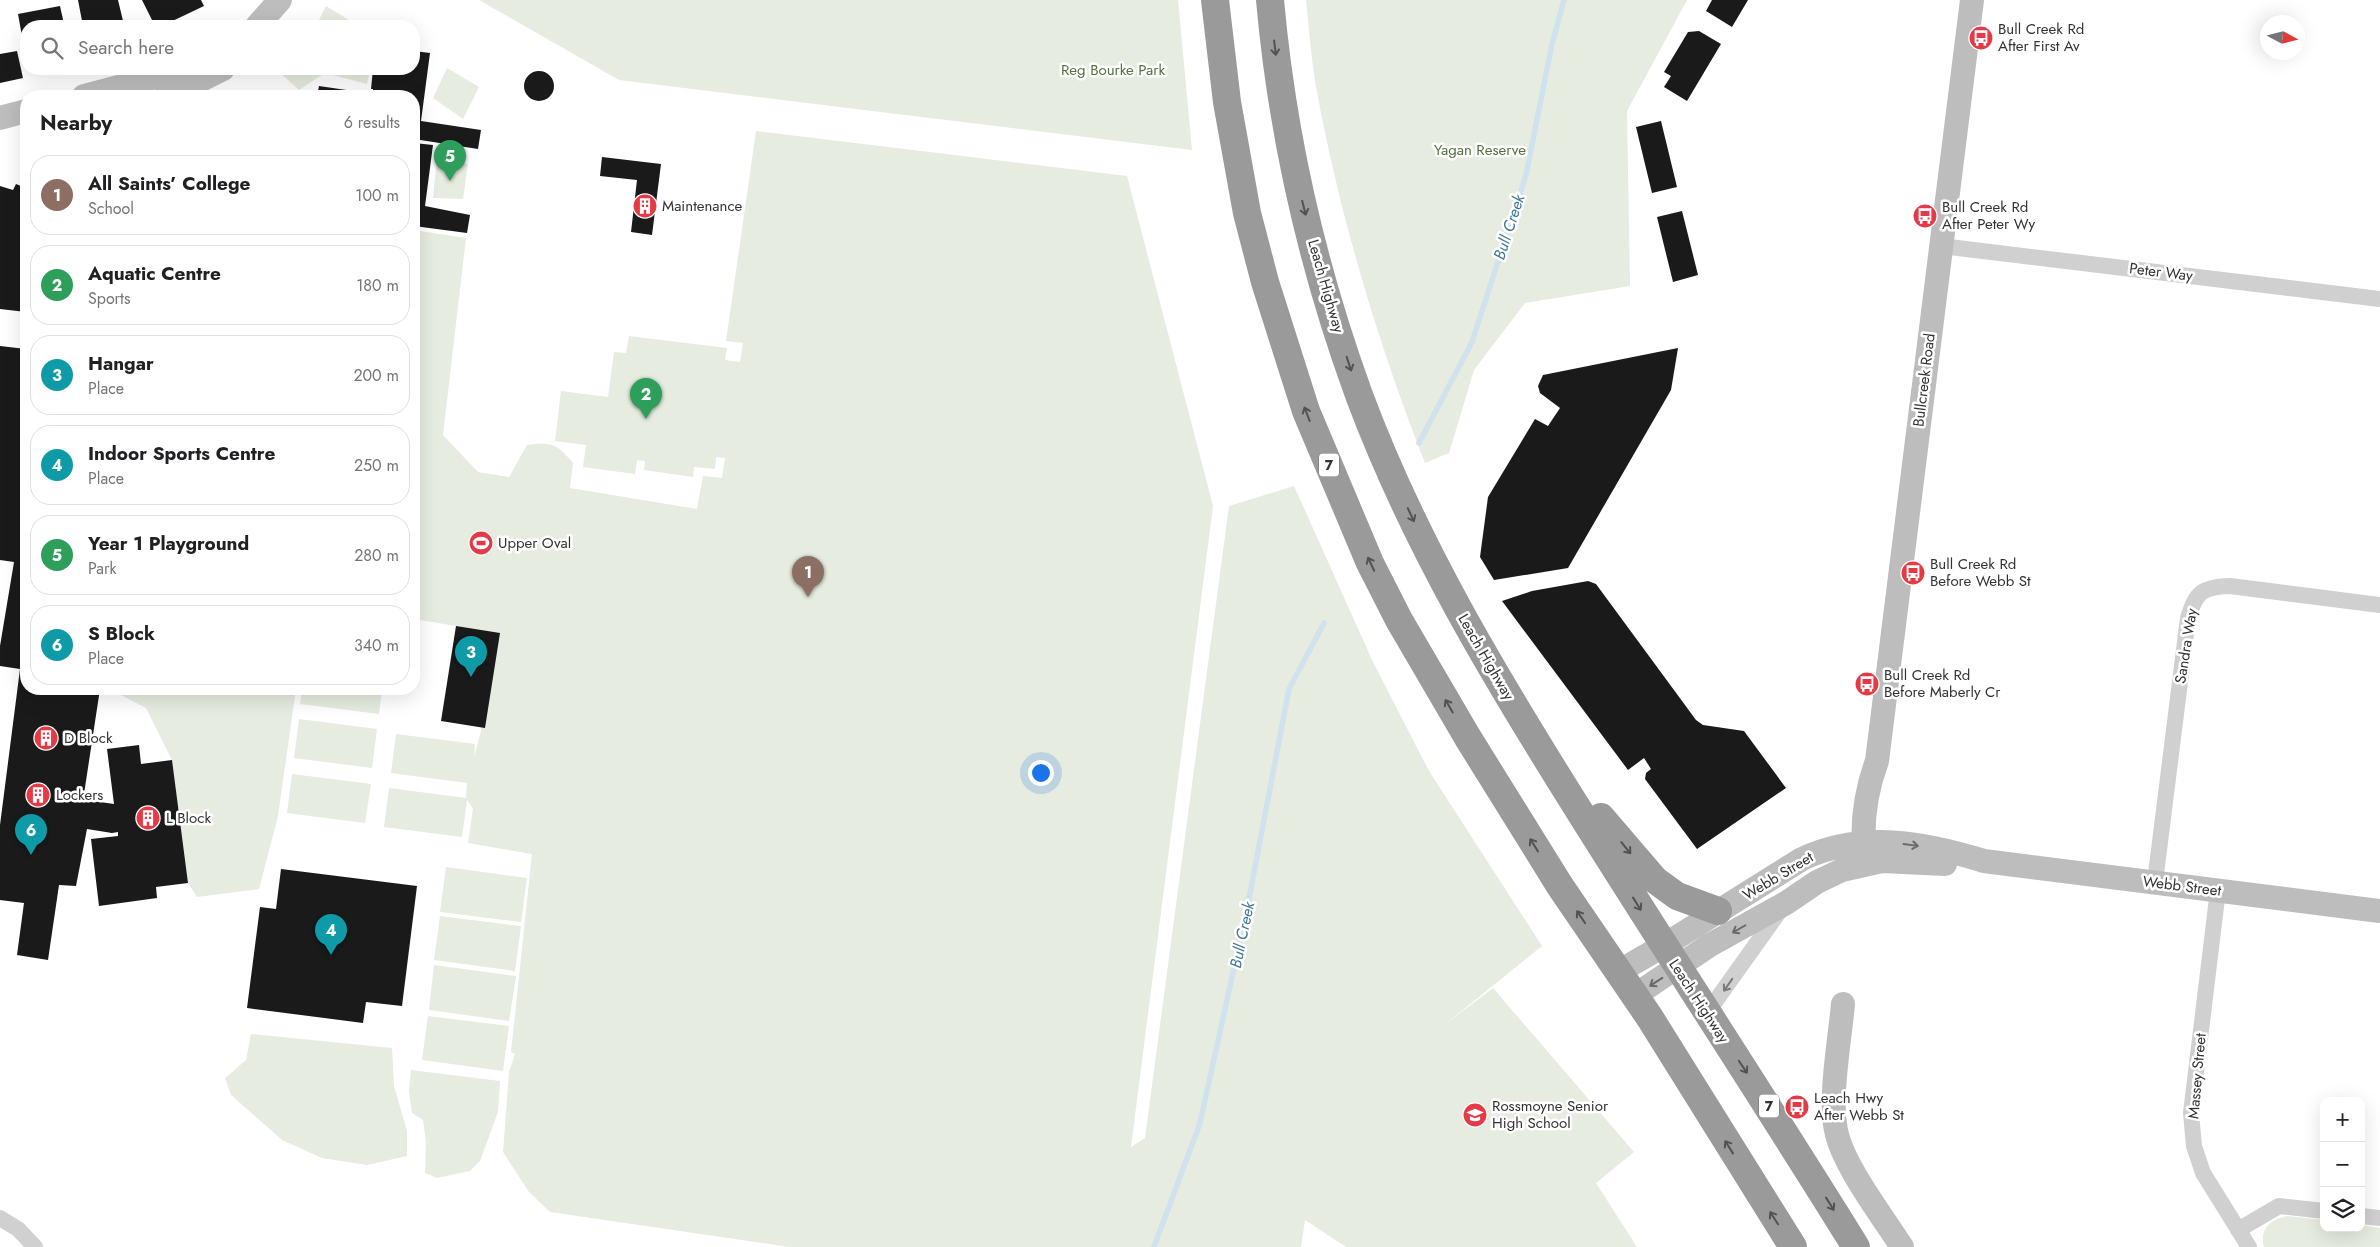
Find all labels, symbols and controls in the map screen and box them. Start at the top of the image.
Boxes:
north arrow [2260,15,2305,60]
place label: Bull Creek Rd After First Av [1998,18,2084,57]
search box [20,20,420,75]
bus stop icon: Bull Creek Rd After First Av [1968,25,1994,51]
icon: search [38,34,66,62]
text: Search here [78,34,174,61]
one-way arrow [1270,40,1280,56]
park label: Reg Bourke Park [1061,59,1165,81]
text: Nearby [40,108,112,138]
text: 6 results [344,111,400,134]
park label: Yagan Reserve [1434,139,1526,161]
pin: 5 [434,140,466,181]
text: All Saints’ College [88,170,251,197]
text: 1 [53,184,61,207]
text: 100 m [355,184,399,207]
water label: Bull Creek [1488,190,1531,263]
building icon: Maintenance [632,193,658,219]
place label: Maintenance [662,195,743,217]
place label: Bull Creek Rd After Peter Wy [1942,196,2035,235]
text: School [88,197,134,220]
one-way arrow [1300,200,1309,216]
bus stop icon: Bull Creek Rd After Peter Wy [1912,203,1938,229]
street label: Leach Highway [1302,237,1350,336]
street label: Peter Way [2128,257,2194,287]
text: Aquatic Centre [88,260,221,287]
text: 2 [52,274,62,297]
text: 180 m [356,274,399,297]
text: Sports [88,287,130,310]
street label: Bullcreek Road [1907,332,1941,428]
text: Hangar [88,350,154,377]
one-way arrow [1345,356,1355,372]
text: 3 [52,364,62,387]
text: 200 m [353,364,399,387]
text: Place [88,377,124,400]
pin: 2 [630,378,662,419]
one-way arrow [1302,407,1312,422]
text: Indoor Sports Centre [88,440,275,467]
text: 4 [51,454,63,477]
text: 250 m [354,454,399,477]
road number: 7 [1319,454,1339,476]
text: Place [88,467,124,490]
one-way arrow [1406,507,1416,522]
text: Year 1 Playground [88,530,249,557]
sports icon: Upper Oval [468,530,494,556]
place label: Upper Oval [498,532,571,554]
text: 5 [52,544,62,567]
text: 280 m [354,544,399,567]
place label: Bull Creek Rd Before Webb St [1930,553,2031,592]
pin: 1 [792,556,824,597]
text: Park [88,557,117,580]
one-way arrow [1365,557,1375,572]
bus stop icon: Bull Creek Rd Before Webb St [1900,560,1926,586]
street label: Sandra Way [2169,606,2203,685]
street label: Leach Highway [1452,610,1520,704]
text: S Block [88,620,155,647]
text: 6 [52,634,62,657]
text: 340 m [354,634,399,657]
pin: 3 [455,636,487,677]
text: Place [88,647,124,670]
place label: Bull Creek Rd Before Maberly Cr [1884,664,2001,703]
bus stop icon: Bull Creek Rd Before Maberly Cr [1854,671,1880,697]
one-way arrow [1444,699,1453,714]
building icon: D Block [33,725,59,751]
place label: D Block [64,727,113,749]
your location [1028,760,1054,786]
building icon: Lockers [25,782,51,808]
place label: Lockers [56,784,103,806]
building icon: L Block [135,805,161,831]
place label: L Block [166,807,211,829]
pin: 6 [15,814,47,855]
one-way arrow [1529,838,1539,852]
one-way arrow [1903,840,1919,850]
one-way arrow [1620,841,1631,854]
street label: Webb Street [1739,846,1818,906]
street label: Webb Street [2142,870,2223,902]
one-way arrow [1633,896,1643,910]
water label: Bull Creek [1224,899,1260,970]
one-way arrow [1575,910,1586,924]
pin: 4 [315,914,347,955]
one-way arrow [1732,925,1747,934]
street label: Leach Highway [1664,955,1735,1048]
one-way arrow [1649,977,1663,987]
one-way arrow [1723,978,1733,992]
street label: Massey Street [2182,1032,2212,1120]
one-way arrow [1738,1059,1748,1073]
place label: Leach Hwy After Webb St [1814,1087,1904,1126]
road number: 7 [1759,1094,1779,1118]
bus stop icon: Leach Hwy After Webb St [1784,1094,1810,1120]
place label: Rossmoyne Senior High School [1492,1095,1609,1134]
map controls [2320,1097,2365,1232]
button: + [2320,1097,2365,1142]
school or university icon: Rossmoyne Senior High School [1462,1102,1488,1128]
one-way arrow [1723,1140,1733,1154]
button: − [2320,1142,2365,1187]
button: layers [2320,1187,2365,1232]
one-way arrow [1825,1197,1835,1211]
one-way arrow [1768,1211,1778,1225]

